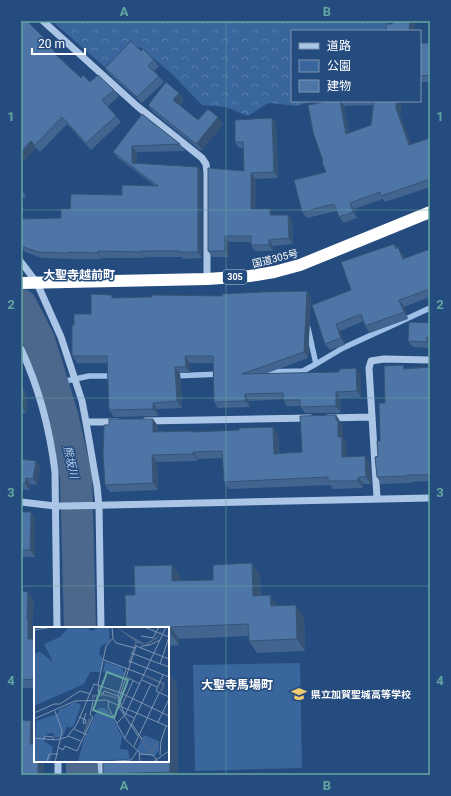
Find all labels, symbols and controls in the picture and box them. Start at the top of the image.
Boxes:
text: A [120,4,129,19]
text: B [323,4,331,19]
scale bar [32,30,85,56]
legend [291,30,421,102]
text: 20 m [38,37,65,51]
text: 道路 [327,39,351,53]
text: 公園 [327,59,351,73]
text: 建物 [327,79,351,93]
text: 1 [7,109,15,124]
text: 1 [436,109,444,124]
street label: 国道305号 [251,247,299,269]
district label: 大聖寺越前町 [43,268,115,282]
road number: 305 [223,270,247,284]
text: 2 [7,297,15,312]
text: 2 [436,297,444,312]
water label: 熊坂川 [60,445,81,481]
text: 3 [7,485,15,500]
text: 3 [436,485,444,500]
inset map [34,627,169,762]
text: 4 [7,673,15,688]
text: 4 [436,673,444,688]
district label: 大聖寺馬場町 [201,678,273,692]
school or university icon: 県立加賀聖城高等学校 [290,685,308,703]
place label: 県立加賀聖城高等学校 [311,689,411,700]
text: A [120,778,129,793]
text: B [323,778,331,793]

